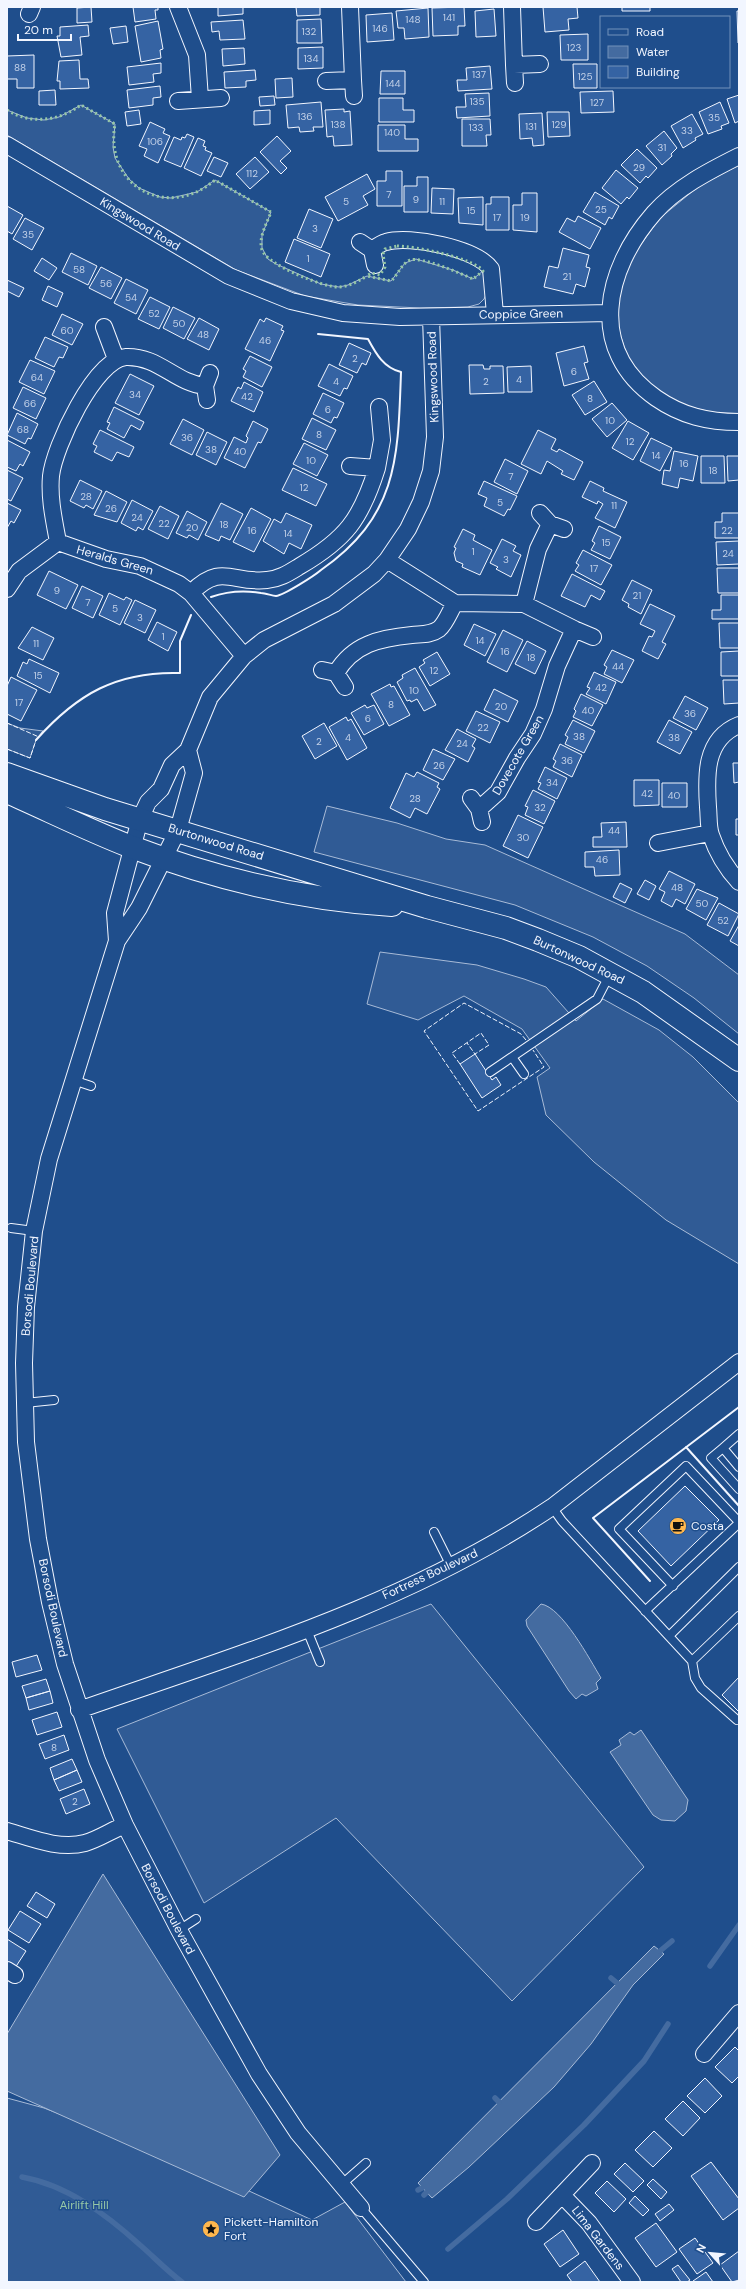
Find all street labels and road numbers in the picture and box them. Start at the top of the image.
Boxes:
street label: Kingswood Road [97,194,183,254]
street label: Coppice Green [479,305,563,323]
street label: Kingswood Road [423,331,443,423]
street label: Heralds Green [75,541,155,579]
street label: Dovecote Green [489,712,547,798]
street label: Burtonwood Road [166,820,266,864]
street label: Burtonwood Road [531,932,627,988]
street label: Borsodi Boulevard [18,1235,42,1337]
street label: Fortress Boulevard [380,1545,480,1603]
street label: Borsodi Boulevard [35,1557,71,1659]
street label: Borsodi Boulevard [137,1861,199,1957]
street label: Lima Gardens [568,2203,628,2273]

